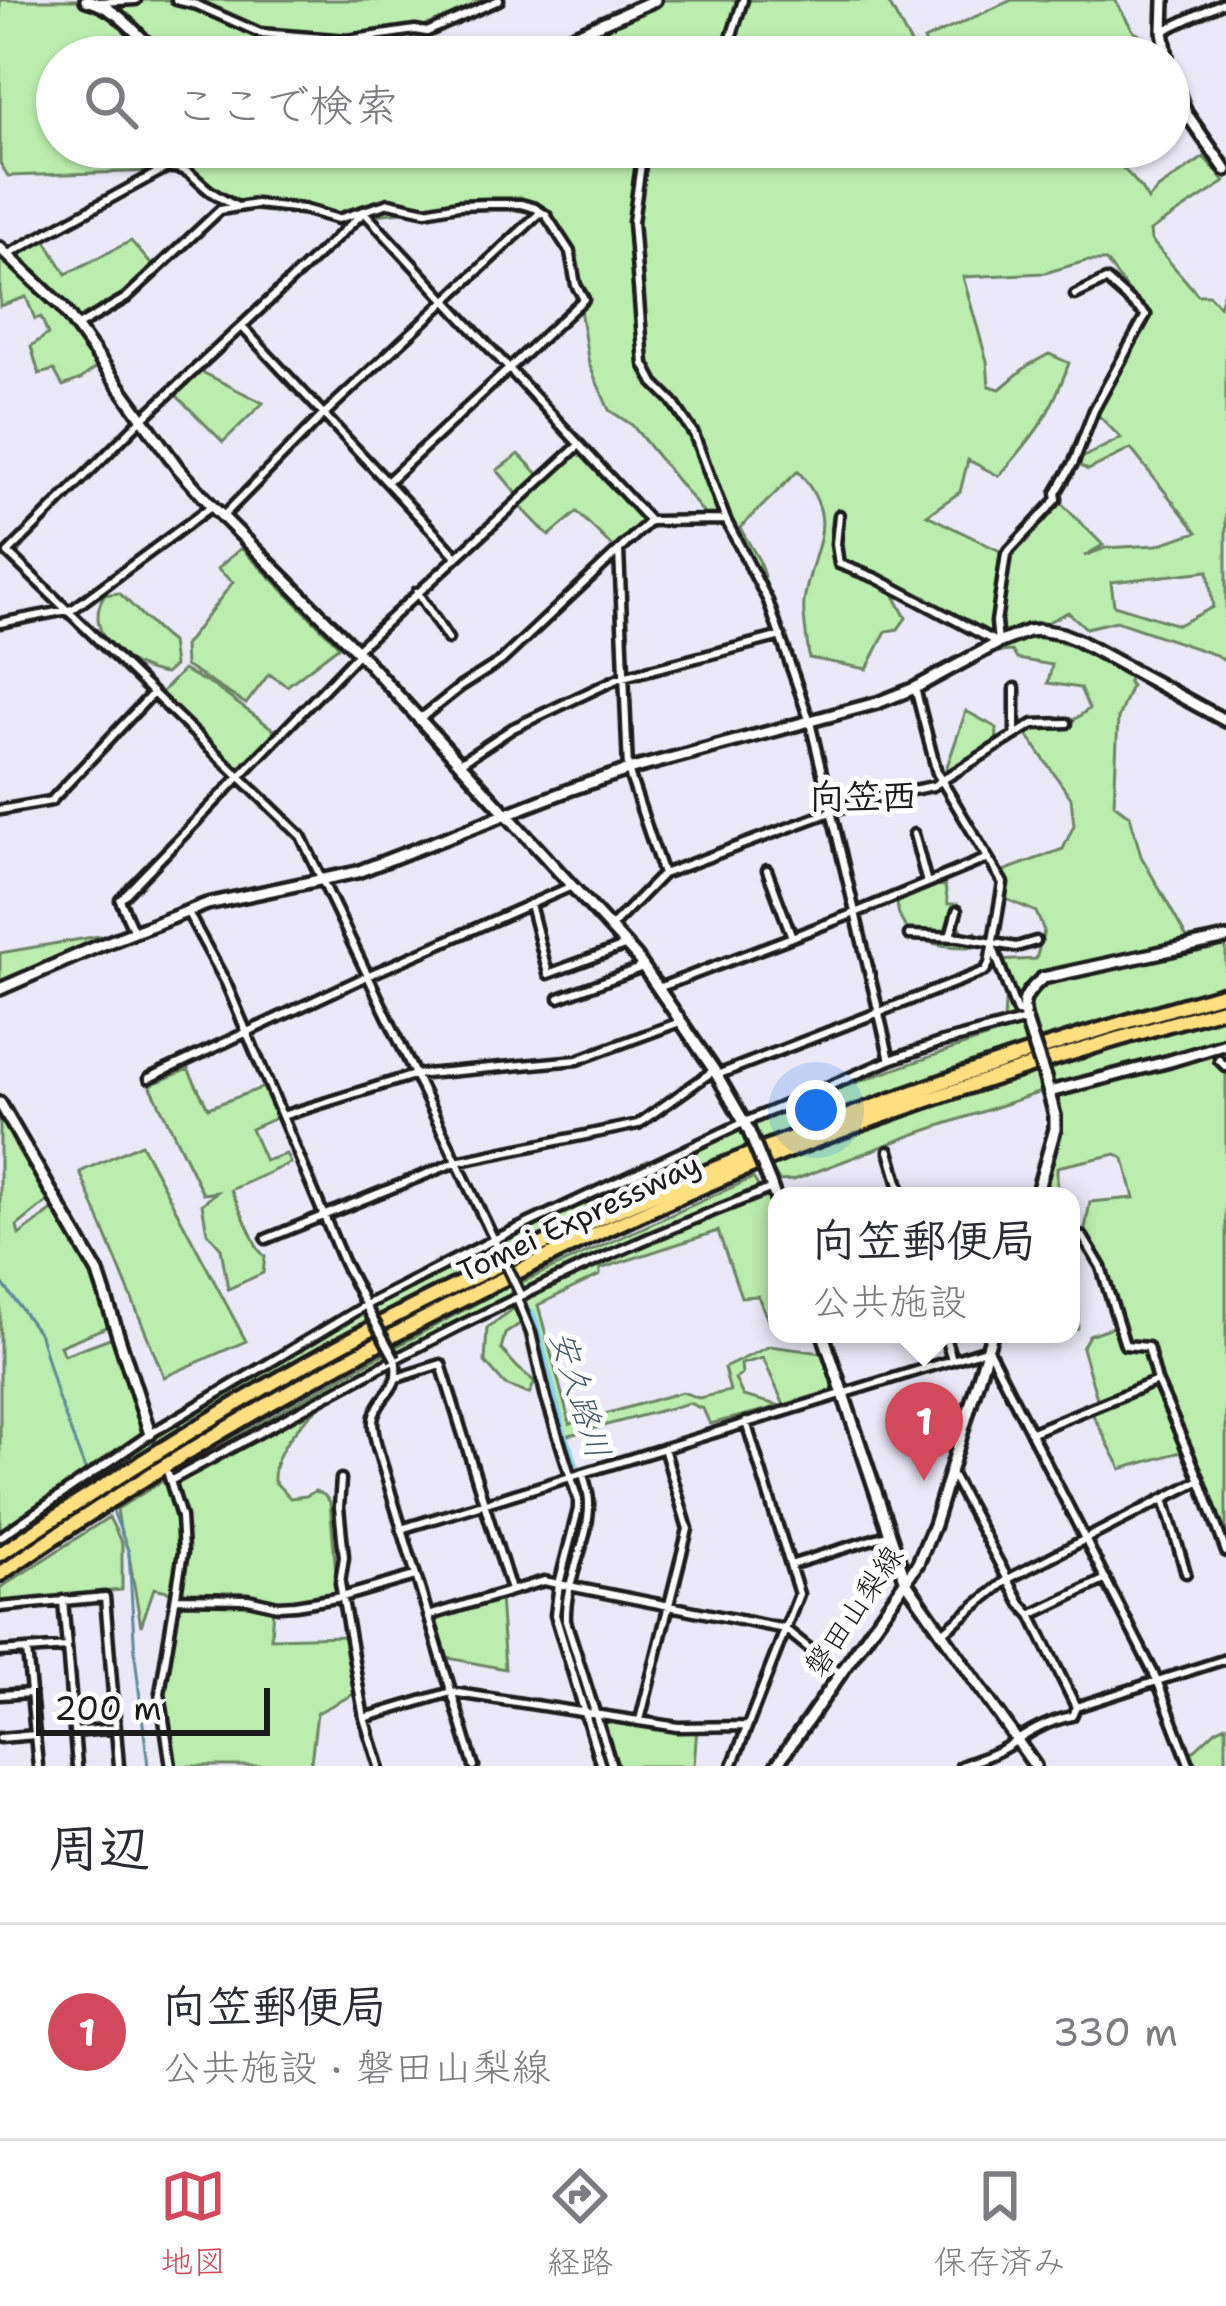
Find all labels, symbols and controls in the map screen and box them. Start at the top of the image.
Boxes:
search box [36,36,1190,168]
icon: search [78,69,144,135]
text: ここで検索 [174,75,399,135]
district label: 向笠西 [809,772,917,821]
your location [786,1080,846,1140]
street label: Tomei Expressway [451,1143,707,1292]
popup [768,1187,1080,1343]
text: 向笠郵便局 [811,1210,1037,1270]
text: 公共施設 [811,1275,968,1327]
water label: 安久路川 [540,1324,621,1464]
pin: 1 [885,1382,963,1481]
street label: 磐田山梨線 [795,1537,913,1684]
scale bar [36,1682,270,1735]
text: 200 m [54,1686,162,1731]
text: 周辺 [48,1814,150,1882]
text: 向笠郵便局 [162,1976,387,2036]
text: 1 [78,2006,96,2058]
text: 330 m [1052,2006,1178,2058]
text: 公共施設 · 磐田山梨線 [162,2041,551,2093]
tab: 地図 [160,2163,226,2284]
tab: 経路 [547,2163,613,2284]
tab: 保存済み [934,2163,1066,2284]

